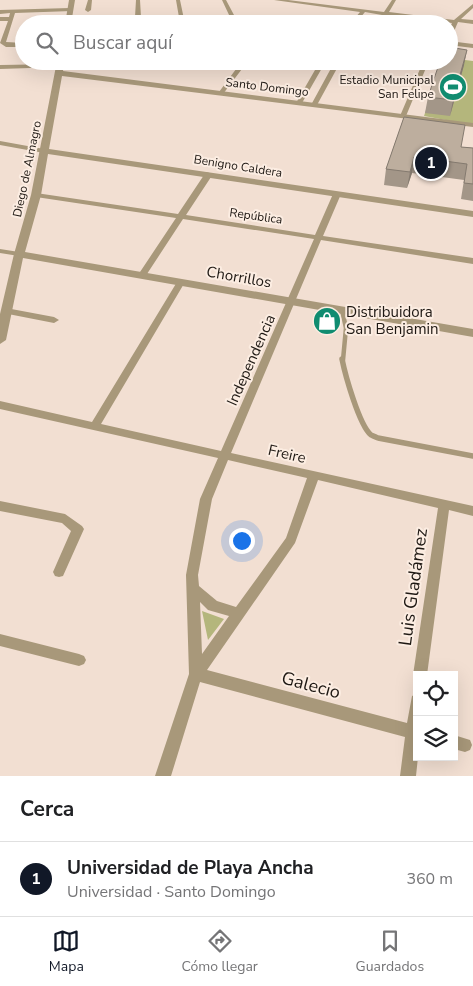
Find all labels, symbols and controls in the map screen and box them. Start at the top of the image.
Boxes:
search box [15,15,458,70]
icon: search [33,29,61,57]
text: Buscar aquí [73,30,172,56]
place label: Estadio Municipal San Felipe [339,72,434,102]
sports icon: Estadio Municipal San Felipe [438,72,468,102]
street label: Santo Domingo [225,74,310,100]
street label: Diego de Almagro [9,119,45,219]
pin: 1 [415,144,447,182]
street label: Benigno Caldera [193,151,283,181]
street label: República [229,204,283,228]
street label: Chorrillos [205,261,273,293]
place label: Distribuidora San Benjamin [346,302,439,339]
shop icon: Distribuidora San Benjamin [312,306,342,336]
street label: Independencia [222,311,280,409]
street label: Freire [266,440,308,468]
street label: Luis Gladámez [393,527,433,647]
your location [229,528,255,554]
street label: Galecio [279,666,343,704]
map controls [413,671,458,761]
button: locate [413,671,458,716]
button: layers [413,716,458,761]
text: Cerca [20,795,74,823]
text: Universidad de Playa Ancha [67,855,314,881]
text: 1 [31,868,41,890]
text: 360 m [406,868,453,890]
text: Universidad · Santo Domingo [67,881,276,903]
tab: Mapa [49,927,84,976]
tab: Cómo llegar [181,927,258,976]
tab: Guardados [356,927,424,976]

